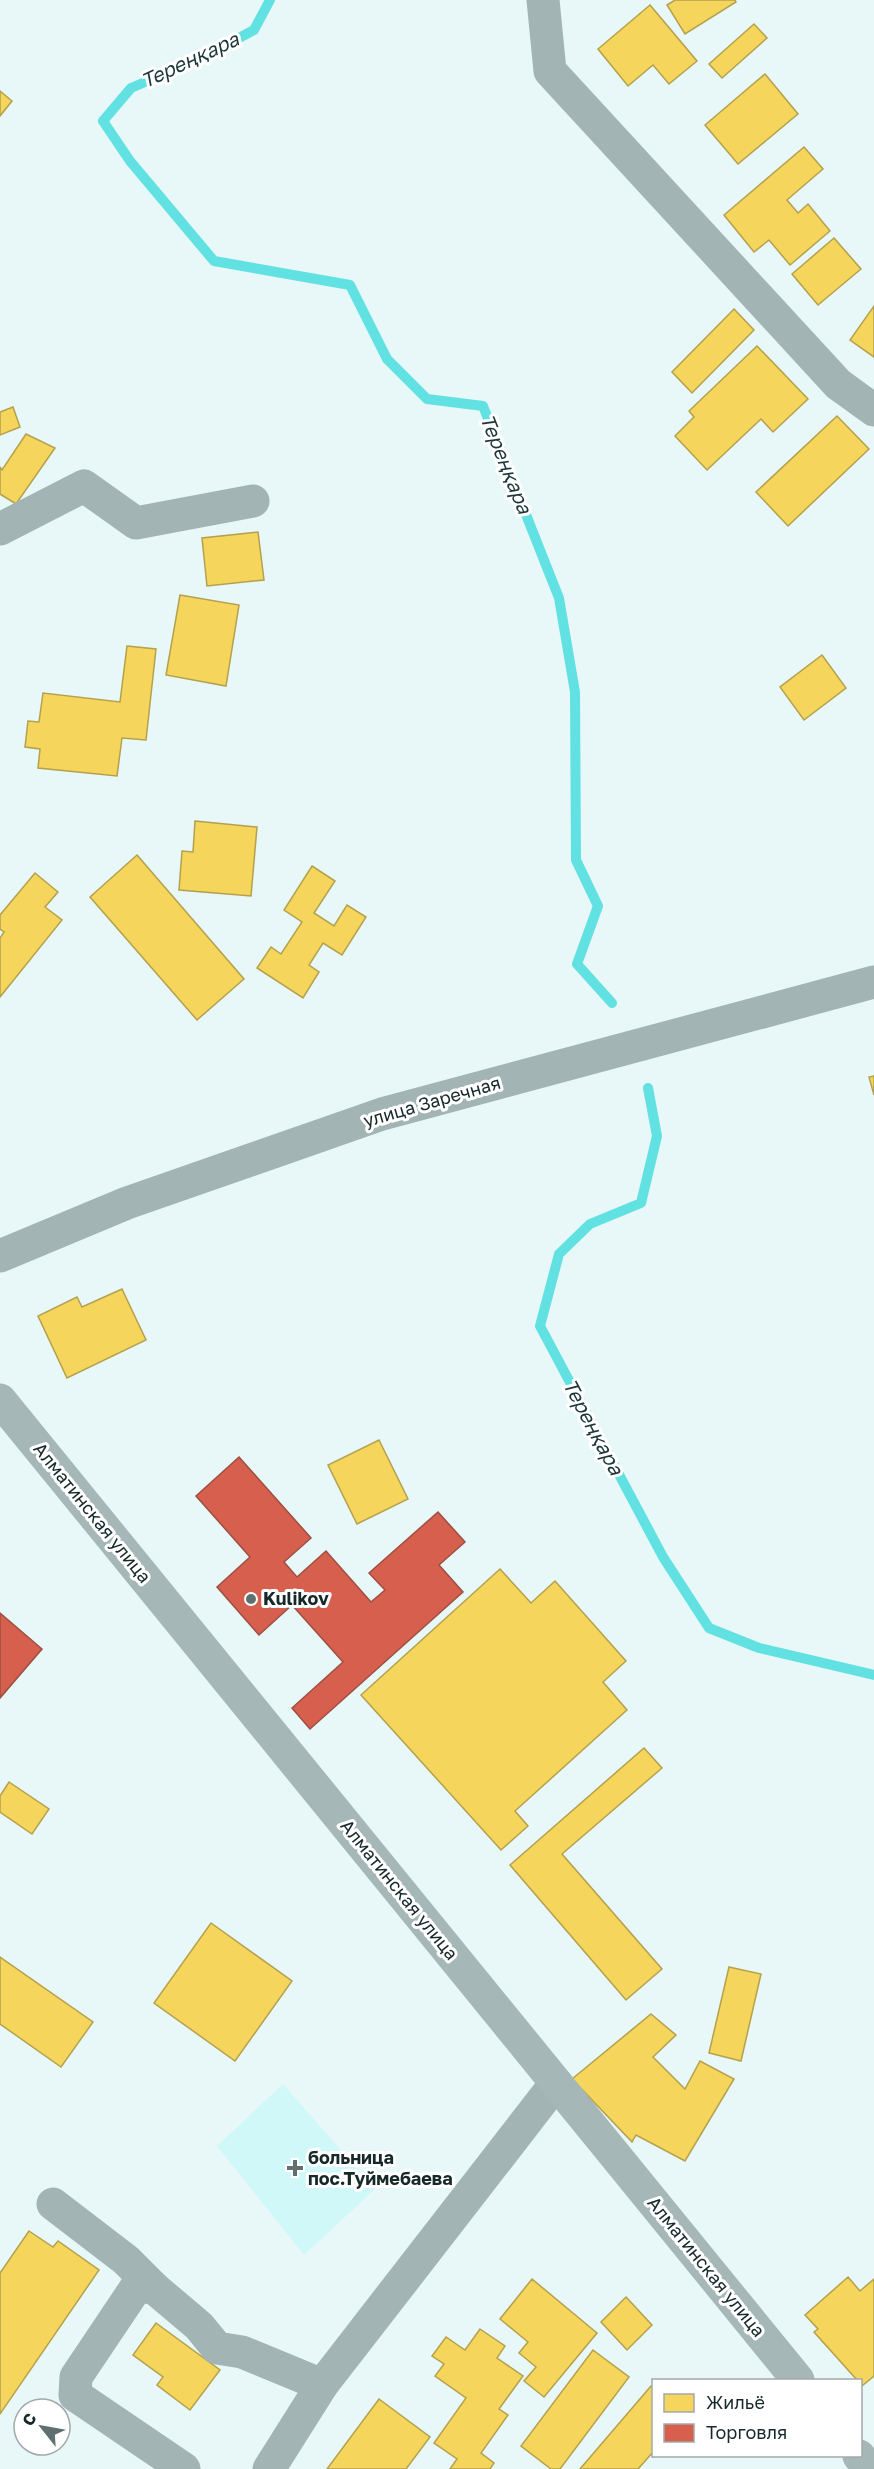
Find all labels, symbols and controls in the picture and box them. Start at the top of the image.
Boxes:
water label: Тереңқара [137,26,243,92]
water label: Тереңқара [476,410,538,517]
street label: улица Заречная [361,1071,503,1131]
water label: Тереңқара [559,1375,629,1479]
street label: Алматинская улица [29,1438,156,1587]
place label: Kulikov [263,1587,329,1609]
marker: Kulikov [244,1592,258,1606]
street label: Алматинская улица [336,1815,463,1964]
place label: больница пос.Туймебаева [308,2146,453,2189]
marker: больница пос.Туймебаева [286,2159,304,2177]
street label: Алматинская улица [643,2192,770,2341]
legend [652,2379,862,2457]
text: Жильё [706,2391,765,2413]
north arrow [12,2397,72,2457]
text: С [18,2409,41,2429]
text: Торговля [706,2421,787,2443]

